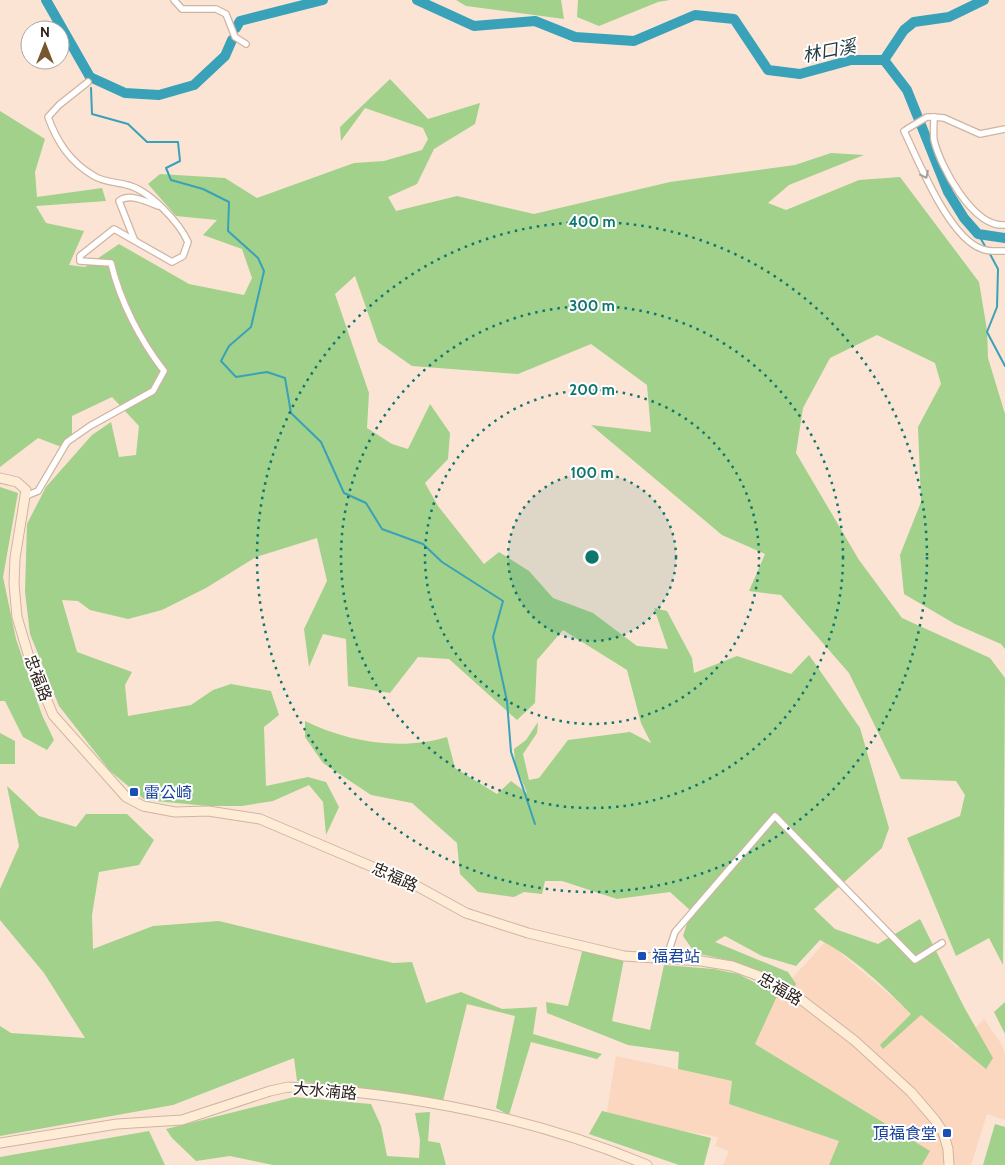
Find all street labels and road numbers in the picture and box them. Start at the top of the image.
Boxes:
street label: 忠福路 [21,652,55,704]
street label: 忠福路 [369,859,421,895]
street label: 忠福路 [754,969,806,1009]
street label: 大水湳路 [292,1079,358,1103]

